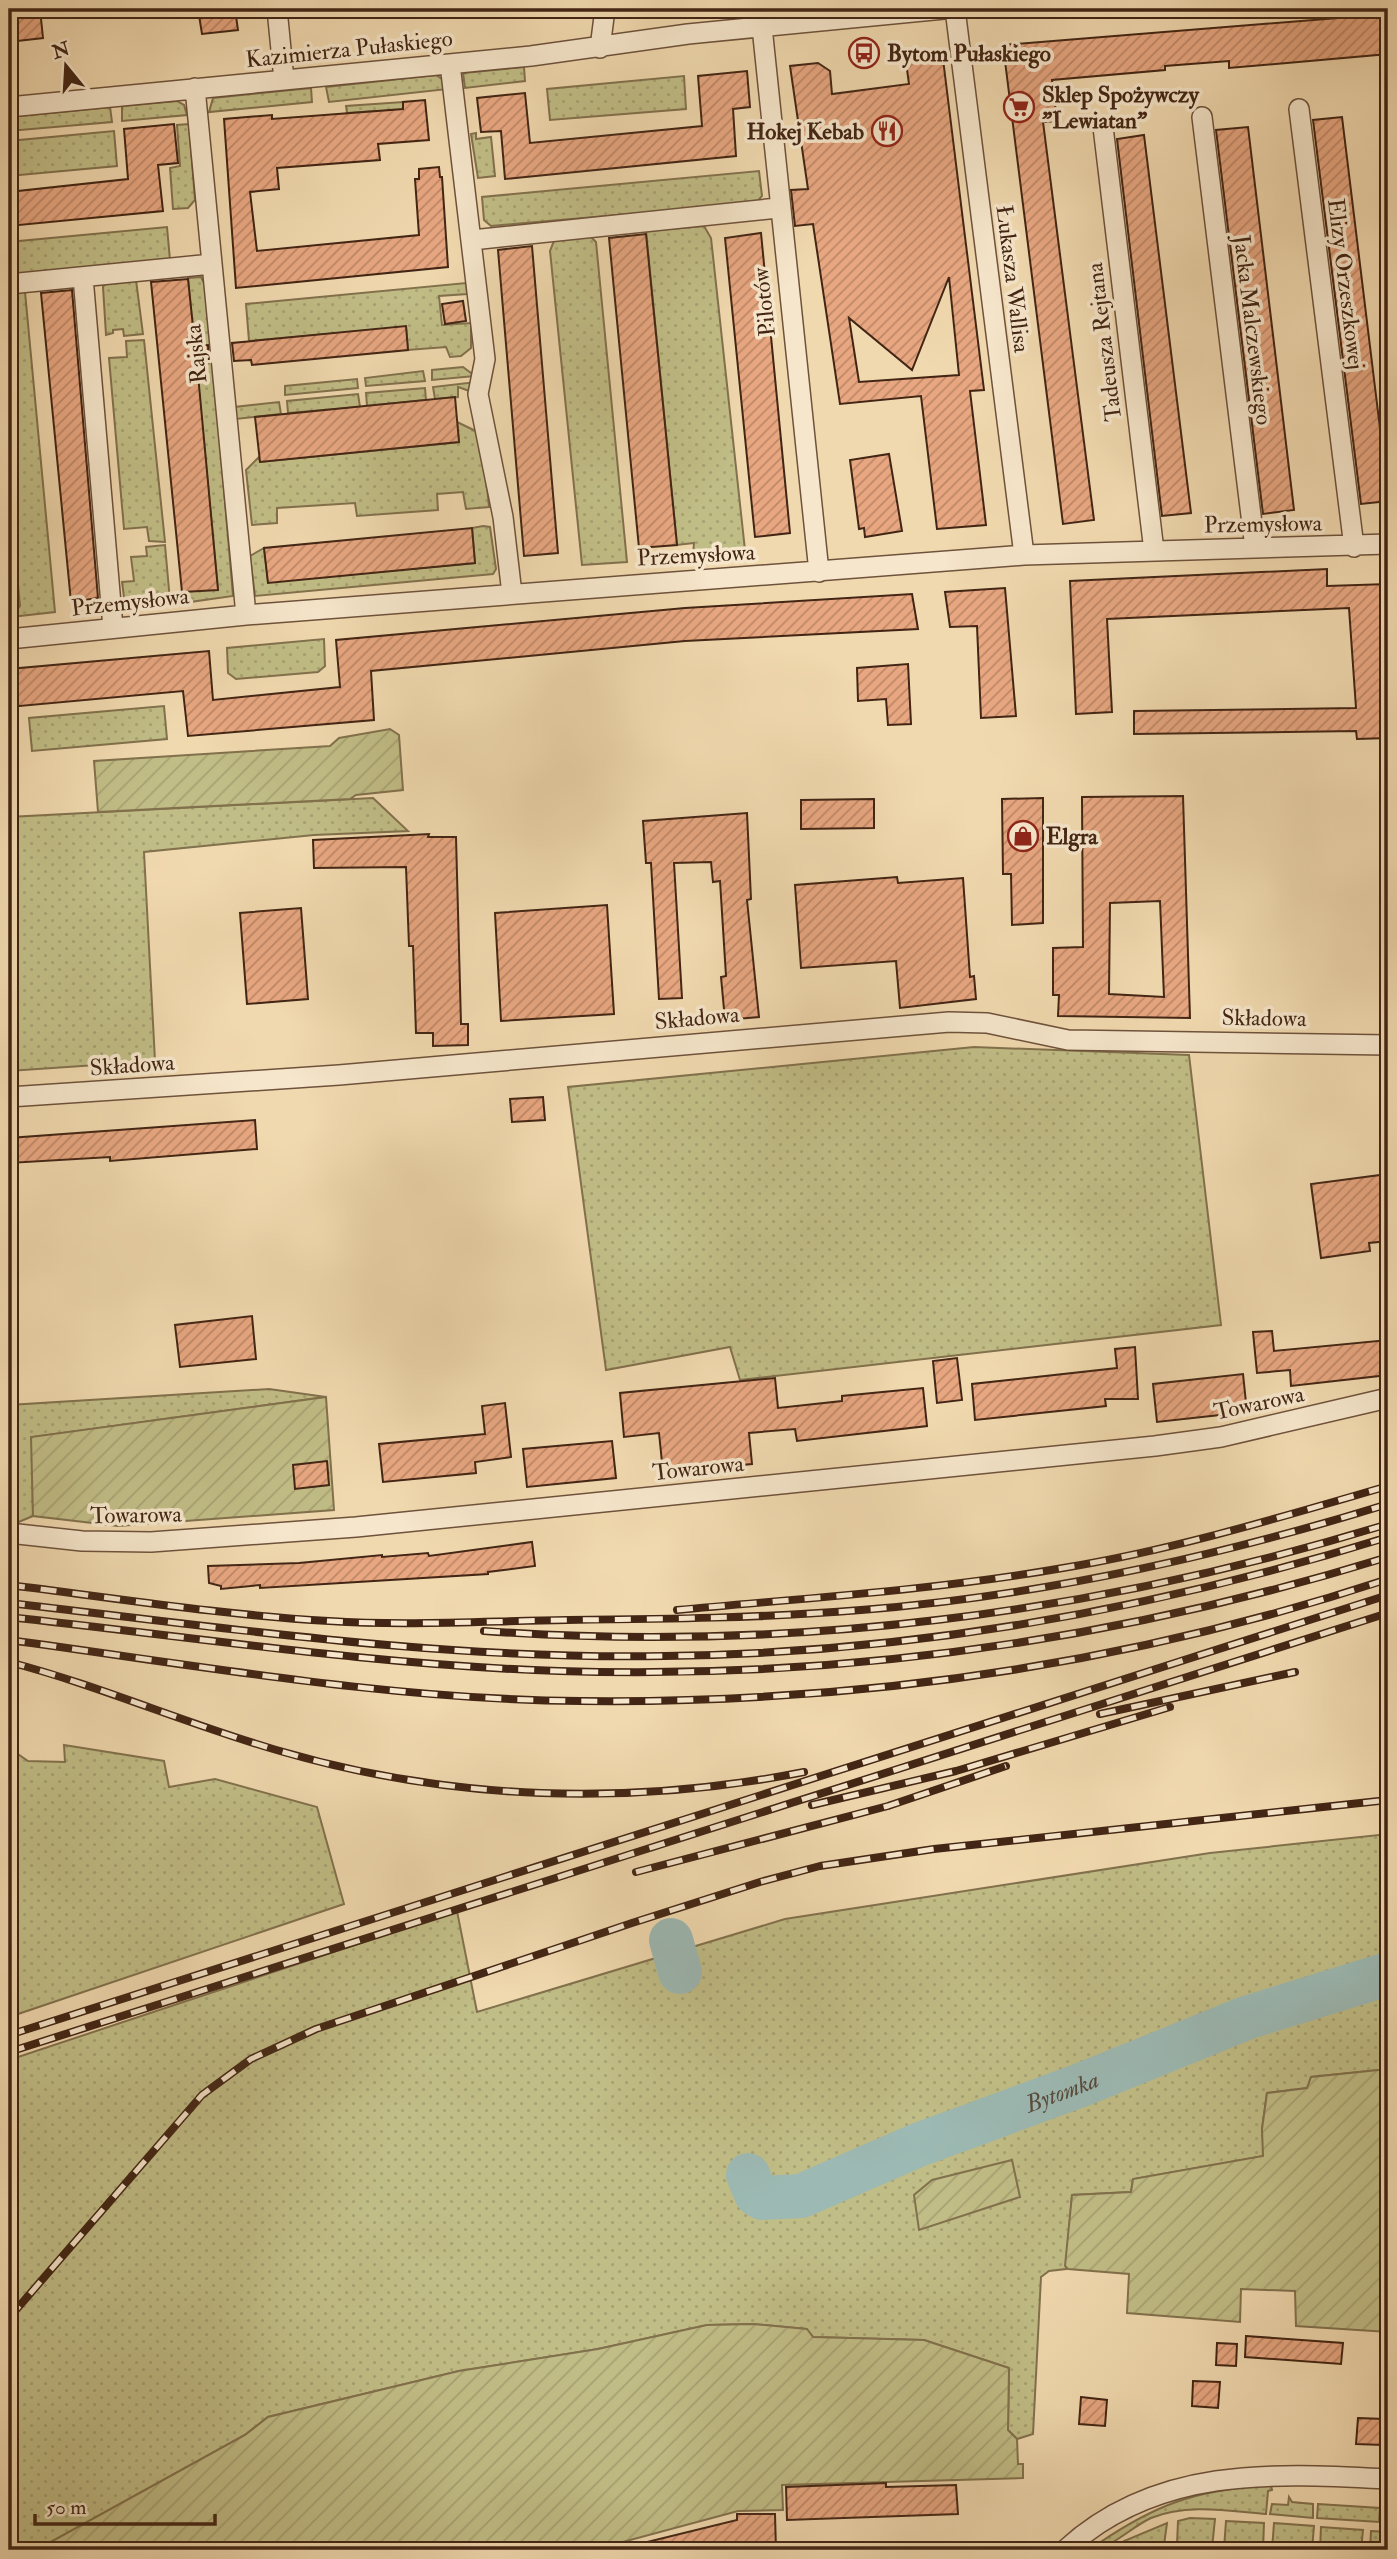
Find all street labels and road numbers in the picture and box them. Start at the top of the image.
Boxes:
street label: Kazimierza Pułaskiego [244,24,454,74]
street label: Elizy Orzeszkowej [1321,197,1371,371]
street label: Łukasza Wallisa [990,204,1036,355]
street label: Jacka Malczewskiego [1227,232,1279,427]
street label: Tadeusza Rejtana [1080,261,1128,423]
street label: Pilotów [746,265,782,338]
street label: Rajska [178,322,214,385]
street label: Przemysłowa [1204,508,1323,540]
street label: Przemysłowa [636,537,756,573]
street label: Przemysłowa [70,581,191,623]
street label: Składowa [653,1000,741,1036]
street label: Składowa [1221,1003,1307,1033]
street label: Składowa [89,1048,176,1082]
street label: Towarowa [1211,1379,1307,1427]
street label: Towarowa [651,1449,746,1487]
street label: Towarowa [90,1500,183,1530]

